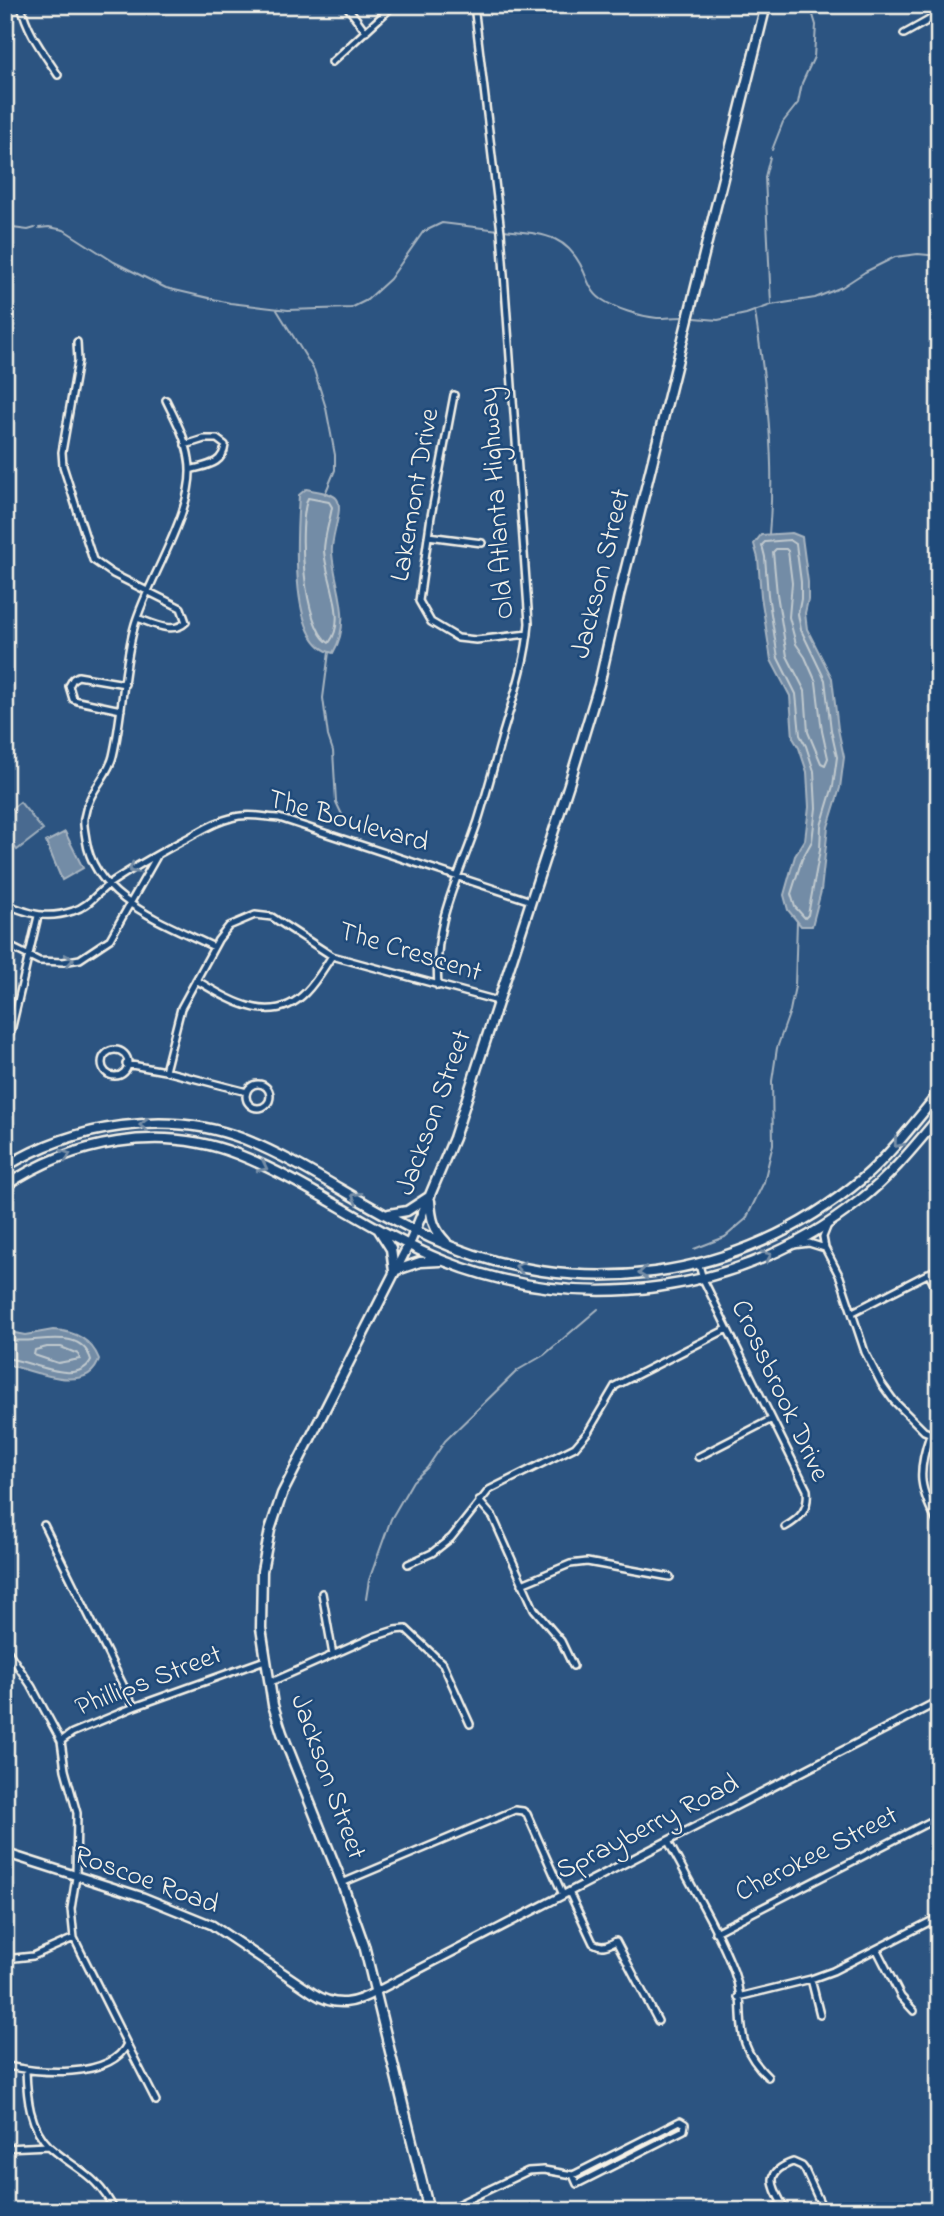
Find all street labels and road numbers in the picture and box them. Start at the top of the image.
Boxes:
street label: Old Atlanta Highway [469,385,527,621]
street label: Lakemont Drive [381,405,451,585]
street label: Jackson Street [561,485,643,663]
street label: The Boulevard [263,779,434,865]
street label: The Crescent [333,912,487,994]
street label: Jackson Street [386,1024,484,1202]
street label: Crossbrook Drive [719,1293,839,1489]
street label: Phillips Street [70,1635,228,1729]
street label: Jackson Street [278,1688,376,1866]
street label: Sprayberry Road [549,1764,747,1892]
street label: Cherokee Street [728,1796,906,1914]
street label: Roscoe Road [68,1836,225,1926]

